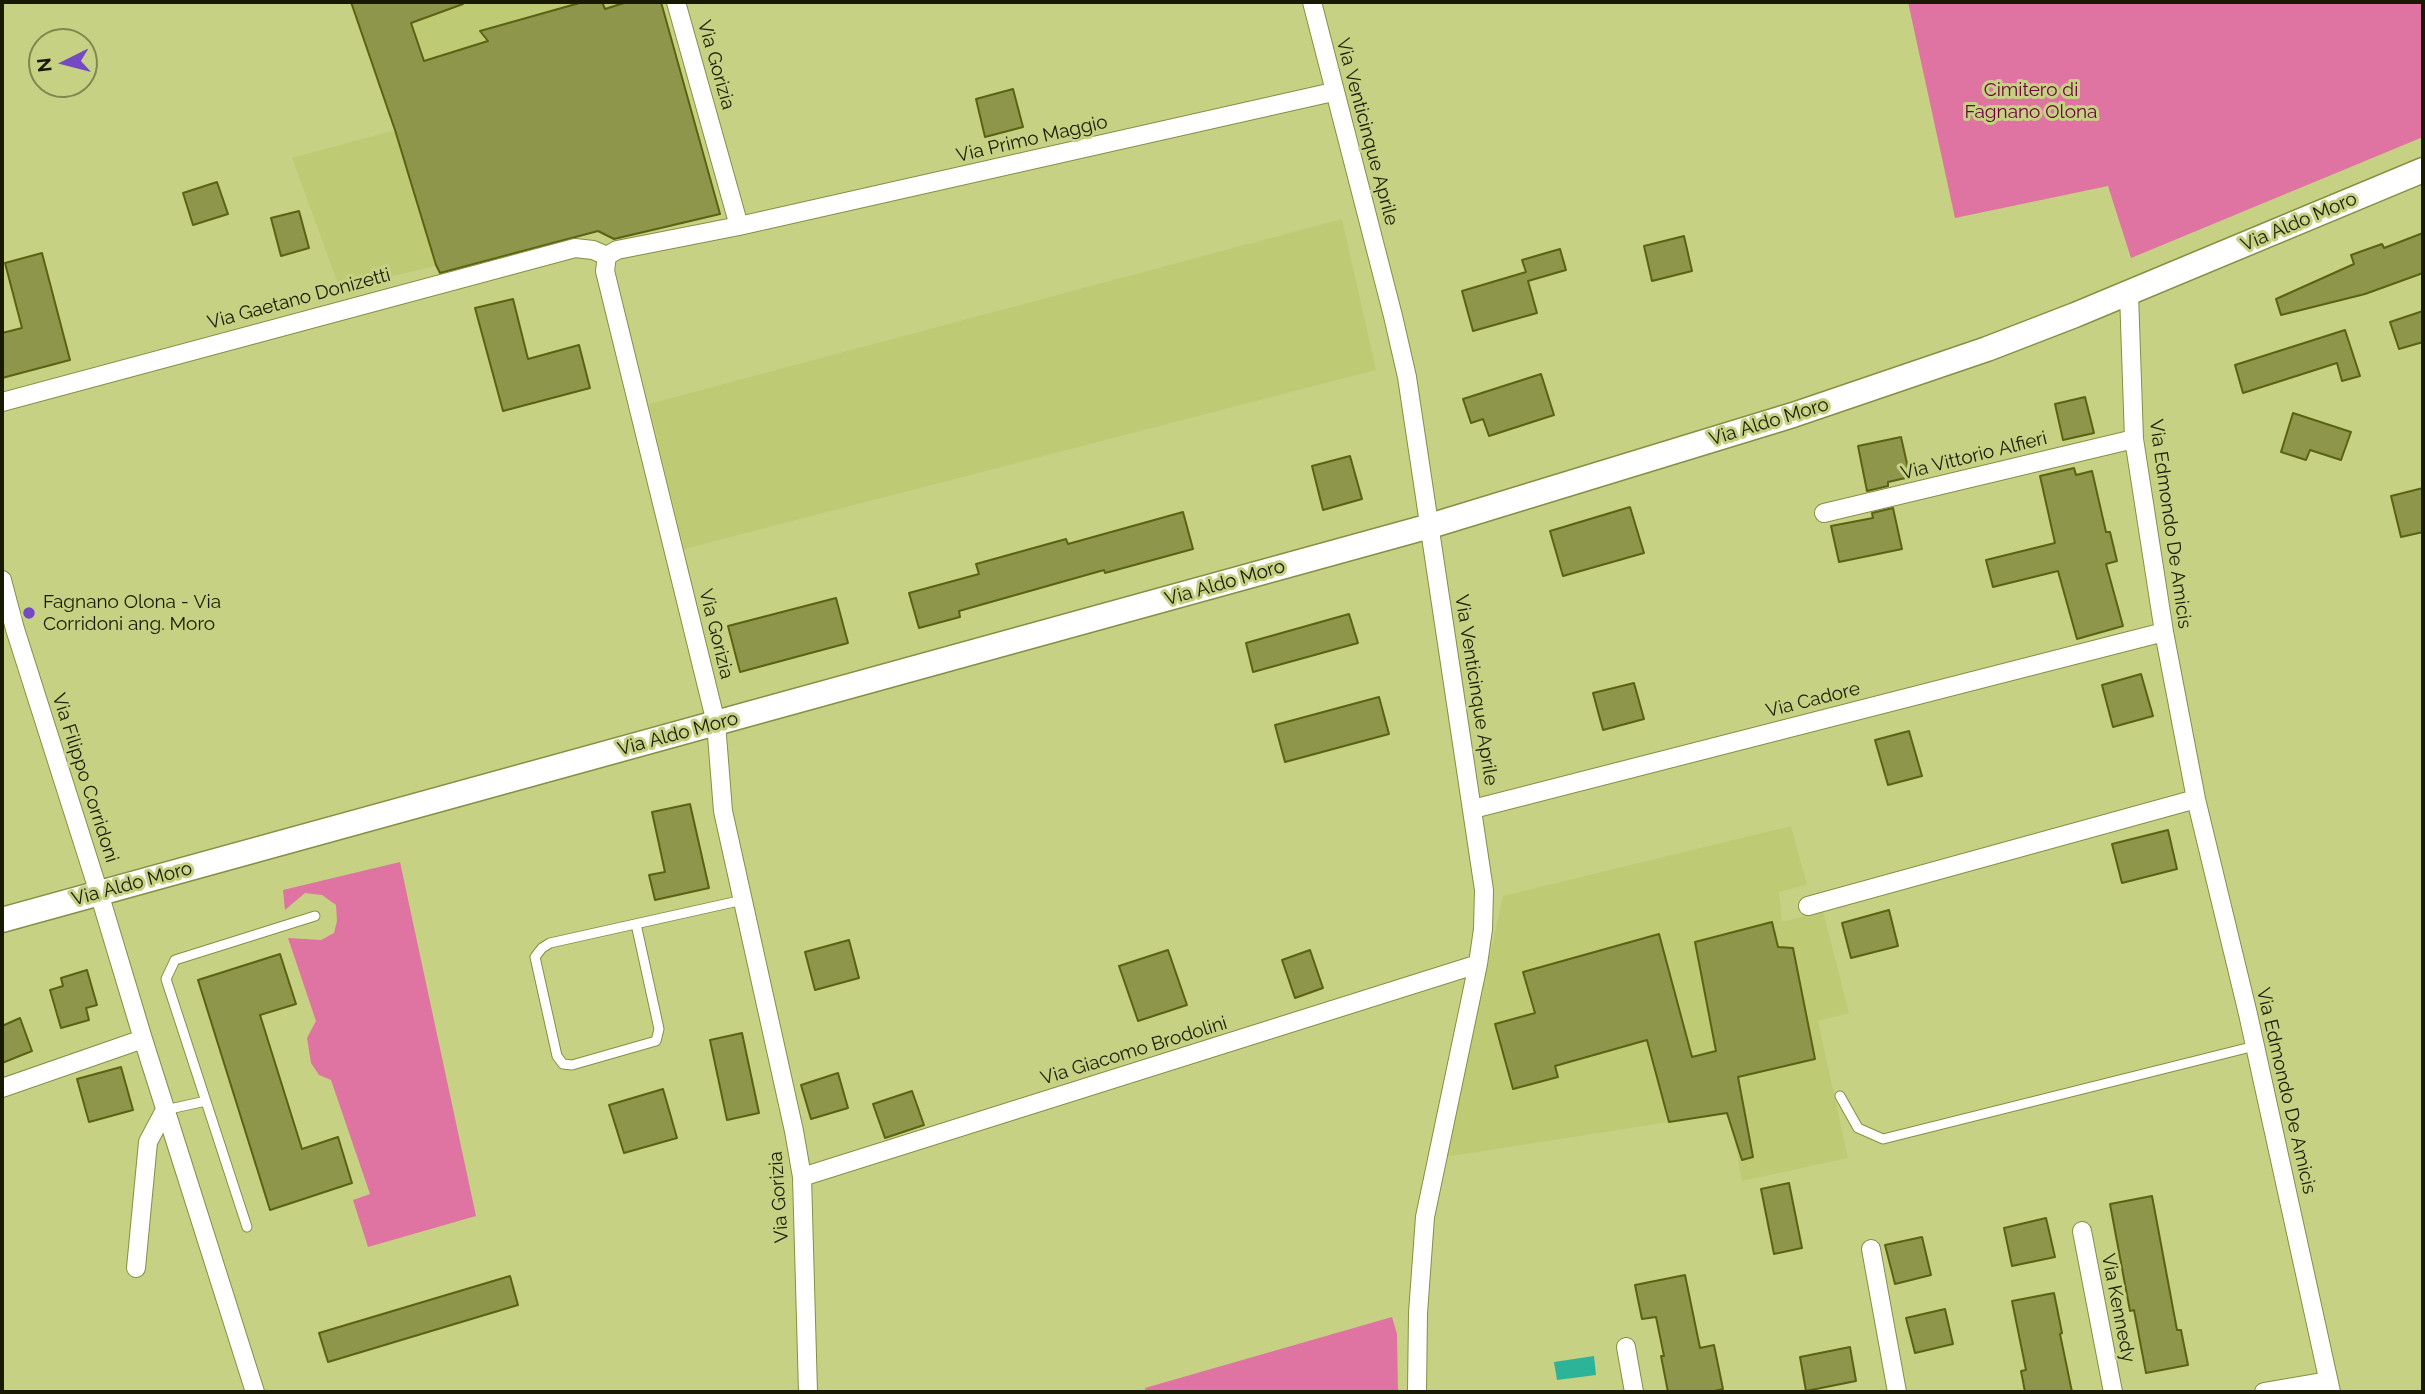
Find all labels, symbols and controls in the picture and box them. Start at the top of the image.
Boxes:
street label: Via Gorizia [692,18,740,112]
north arrow [28,28,98,98]
street label: Via Venticinque Aprile [1331,36,1403,228]
text: N [32,57,56,73]
park label: Cimitero di Fagnano Olona [1965,79,2097,123]
street label: Via Primo Maggio [954,111,1110,167]
street label: Via Aldo Moro [2238,187,2360,257]
street label: Via Gaetano Donizetti [205,264,393,334]
street label: Via Aldo Moro [1707,393,1831,451]
street label: Via Edmondo De Amicis [2144,418,2196,630]
street label: Via Vittorio Alfieri [1899,427,2049,485]
street label: Via Aldo Moro [1162,555,1288,611]
street label: Via Gorizia [694,587,738,681]
place label: Fagnano Olona - Via Corridoni ang. Moro [43,591,221,635]
street label: Via Venticinque Aprile [1450,593,1502,787]
marker: Fagnano Olona - Via Corridoni ang. Moro [21,605,37,621]
street label: Via Cadore [1764,677,1862,723]
street label: Via Filippo Corridoni [47,690,123,866]
street label: Via Aldo Moro [615,707,741,761]
street label: Via Aldo Moro [69,857,195,911]
street label: Via Edmondo De Amicis [2251,986,2321,1196]
street label: Via Giacomo Brodolini [1038,1012,1230,1090]
street label: Via Gorizia [764,1150,794,1244]
street label: Via Kennedy [2096,1252,2140,1364]

